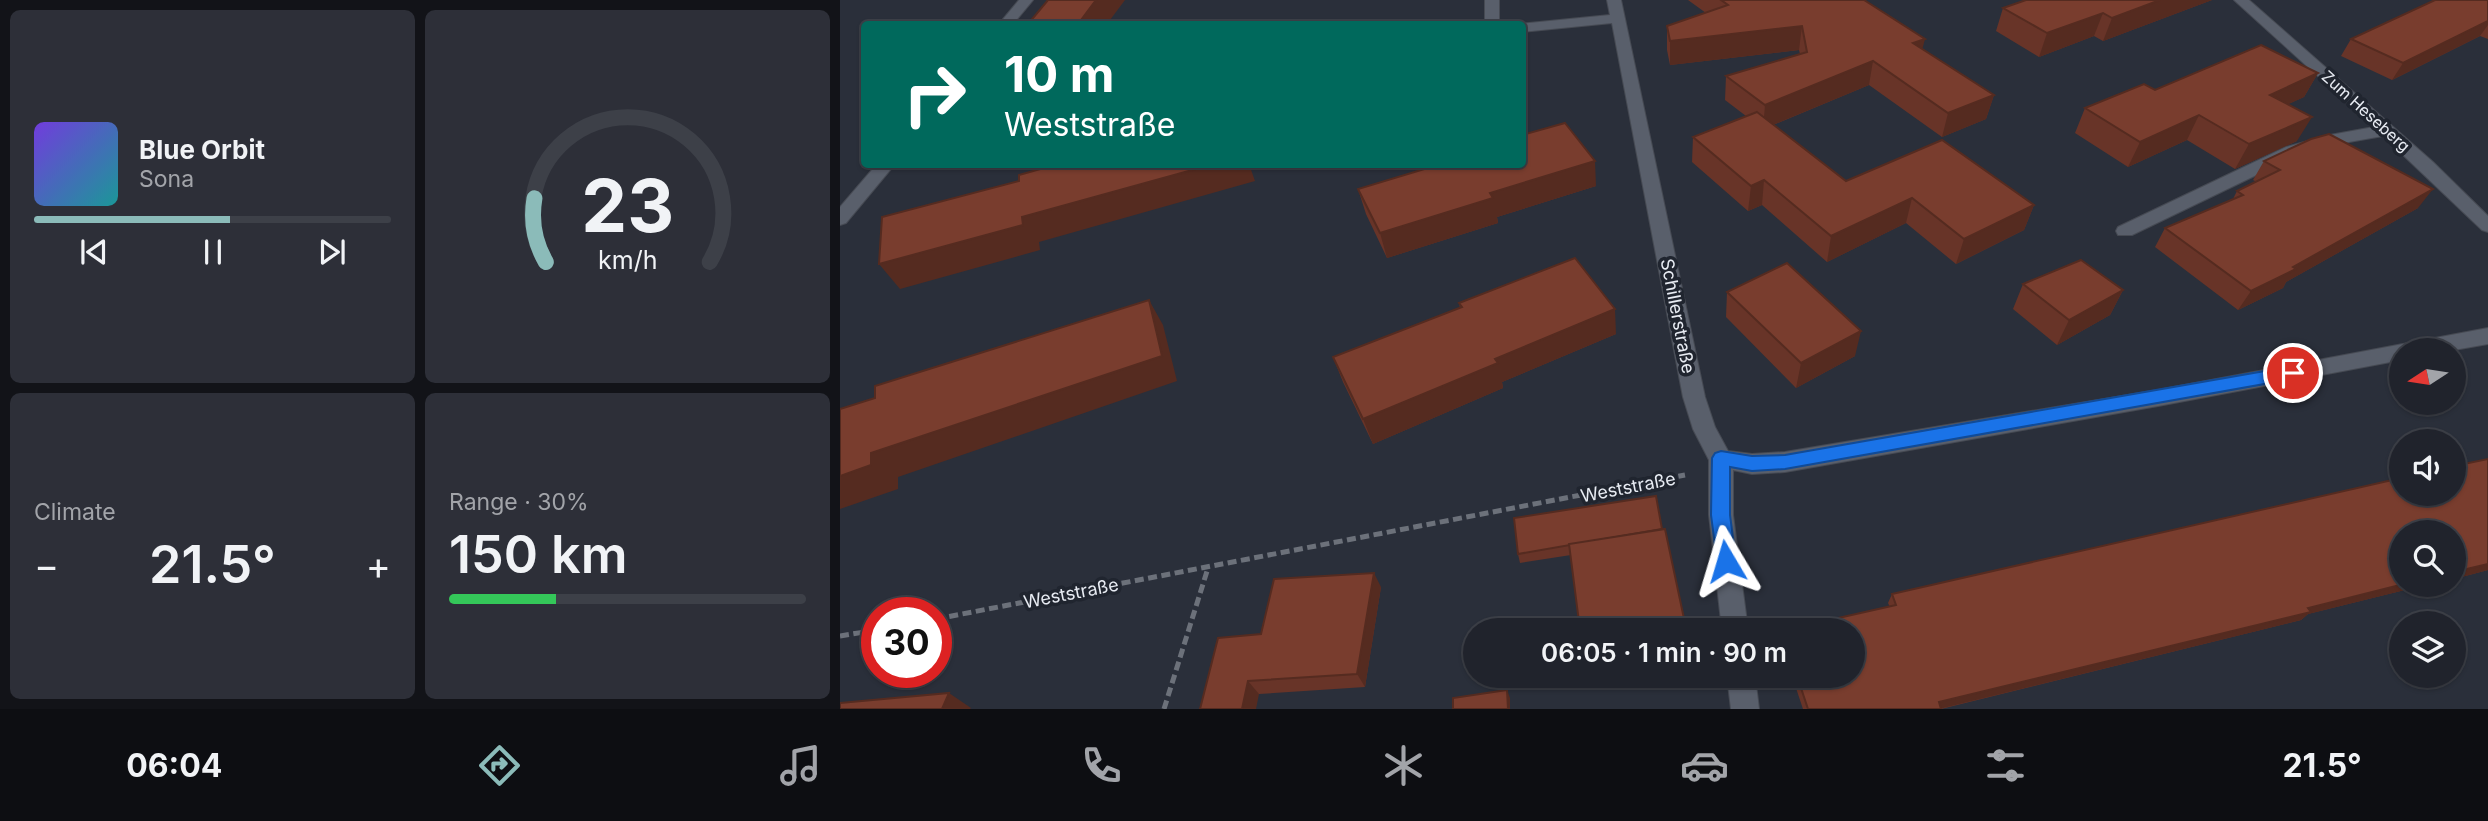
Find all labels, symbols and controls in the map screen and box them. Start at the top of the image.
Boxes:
text: 10 m [1004,45,1115,104]
icon: right [889,49,980,140]
street label: Zum Heseberg [2318,66,2414,156]
text: Weststraße [1004,105,1175,144]
text: Blue Orbit [139,134,265,165]
text: 23 [581,162,674,251]
text: Sona [139,165,194,193]
icon: previous [75,233,113,271]
icon: pause [194,233,232,271]
icon: next [313,233,351,271]
text: km/h [598,245,657,275]
street label: Schillerstraße [1657,257,1699,375]
north arrow [2389,338,2466,415]
map controls [2389,338,2466,688]
pin [2263,343,2323,403]
icon: arrive [2274,354,2312,392]
button: sound [2389,429,2466,506]
street label: Weststraße [1579,467,1677,507]
text: Range · 30% [449,488,589,516]
text: Climate [34,498,116,526]
button: search [2389,520,2466,597]
text: 150 km [449,523,628,586]
position arrow [1689,524,1763,598]
text: 21.5° [149,533,276,596]
text: − [34,542,59,588]
text: + [366,542,391,588]
street label: Weststraße [1022,573,1120,613]
speed limit sign: 30 [861,597,952,688]
button: layers [2389,611,2466,688]
text: 06:05 · 1 min · 90 m [1541,637,1787,668]
icon: directions [475,741,524,790]
icon: music [776,741,825,790]
icon: phone [1077,741,1126,790]
icon: climate [1379,741,1428,790]
icon: car [1680,741,1729,790]
icon: filters [1981,741,2030,790]
text: 06:04 [126,746,222,785]
text: 21.5° [2282,746,2362,785]

